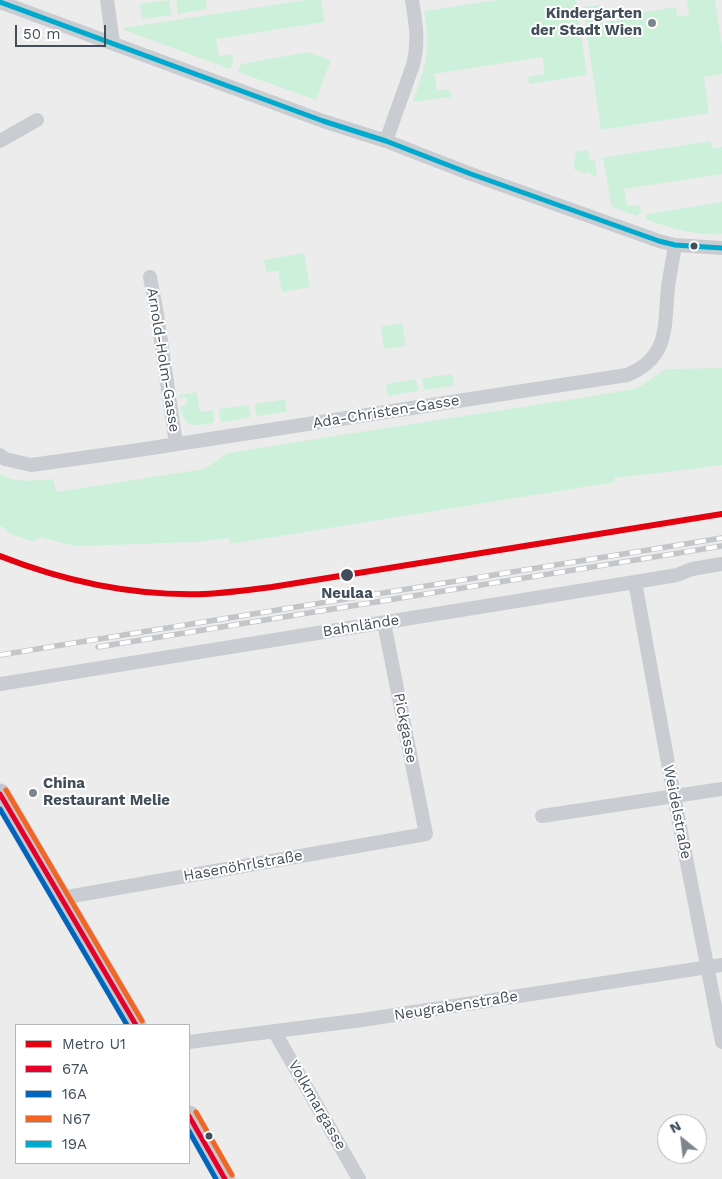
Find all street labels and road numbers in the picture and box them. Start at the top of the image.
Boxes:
street label: Arnold-Holm-Gasse [143,286,183,434]
street label: Ada-Christen-Gasse [311,392,461,432]
street label: Bahnlände [321,611,401,641]
street label: Pickgasse [389,691,421,765]
street label: Weidelstraße [659,763,695,861]
street label: Hasenöhrlstraße [182,847,304,885]
street label: Neugrabenstraße [393,987,519,1025]
street label: Volkmargasse [284,1057,350,1153]

